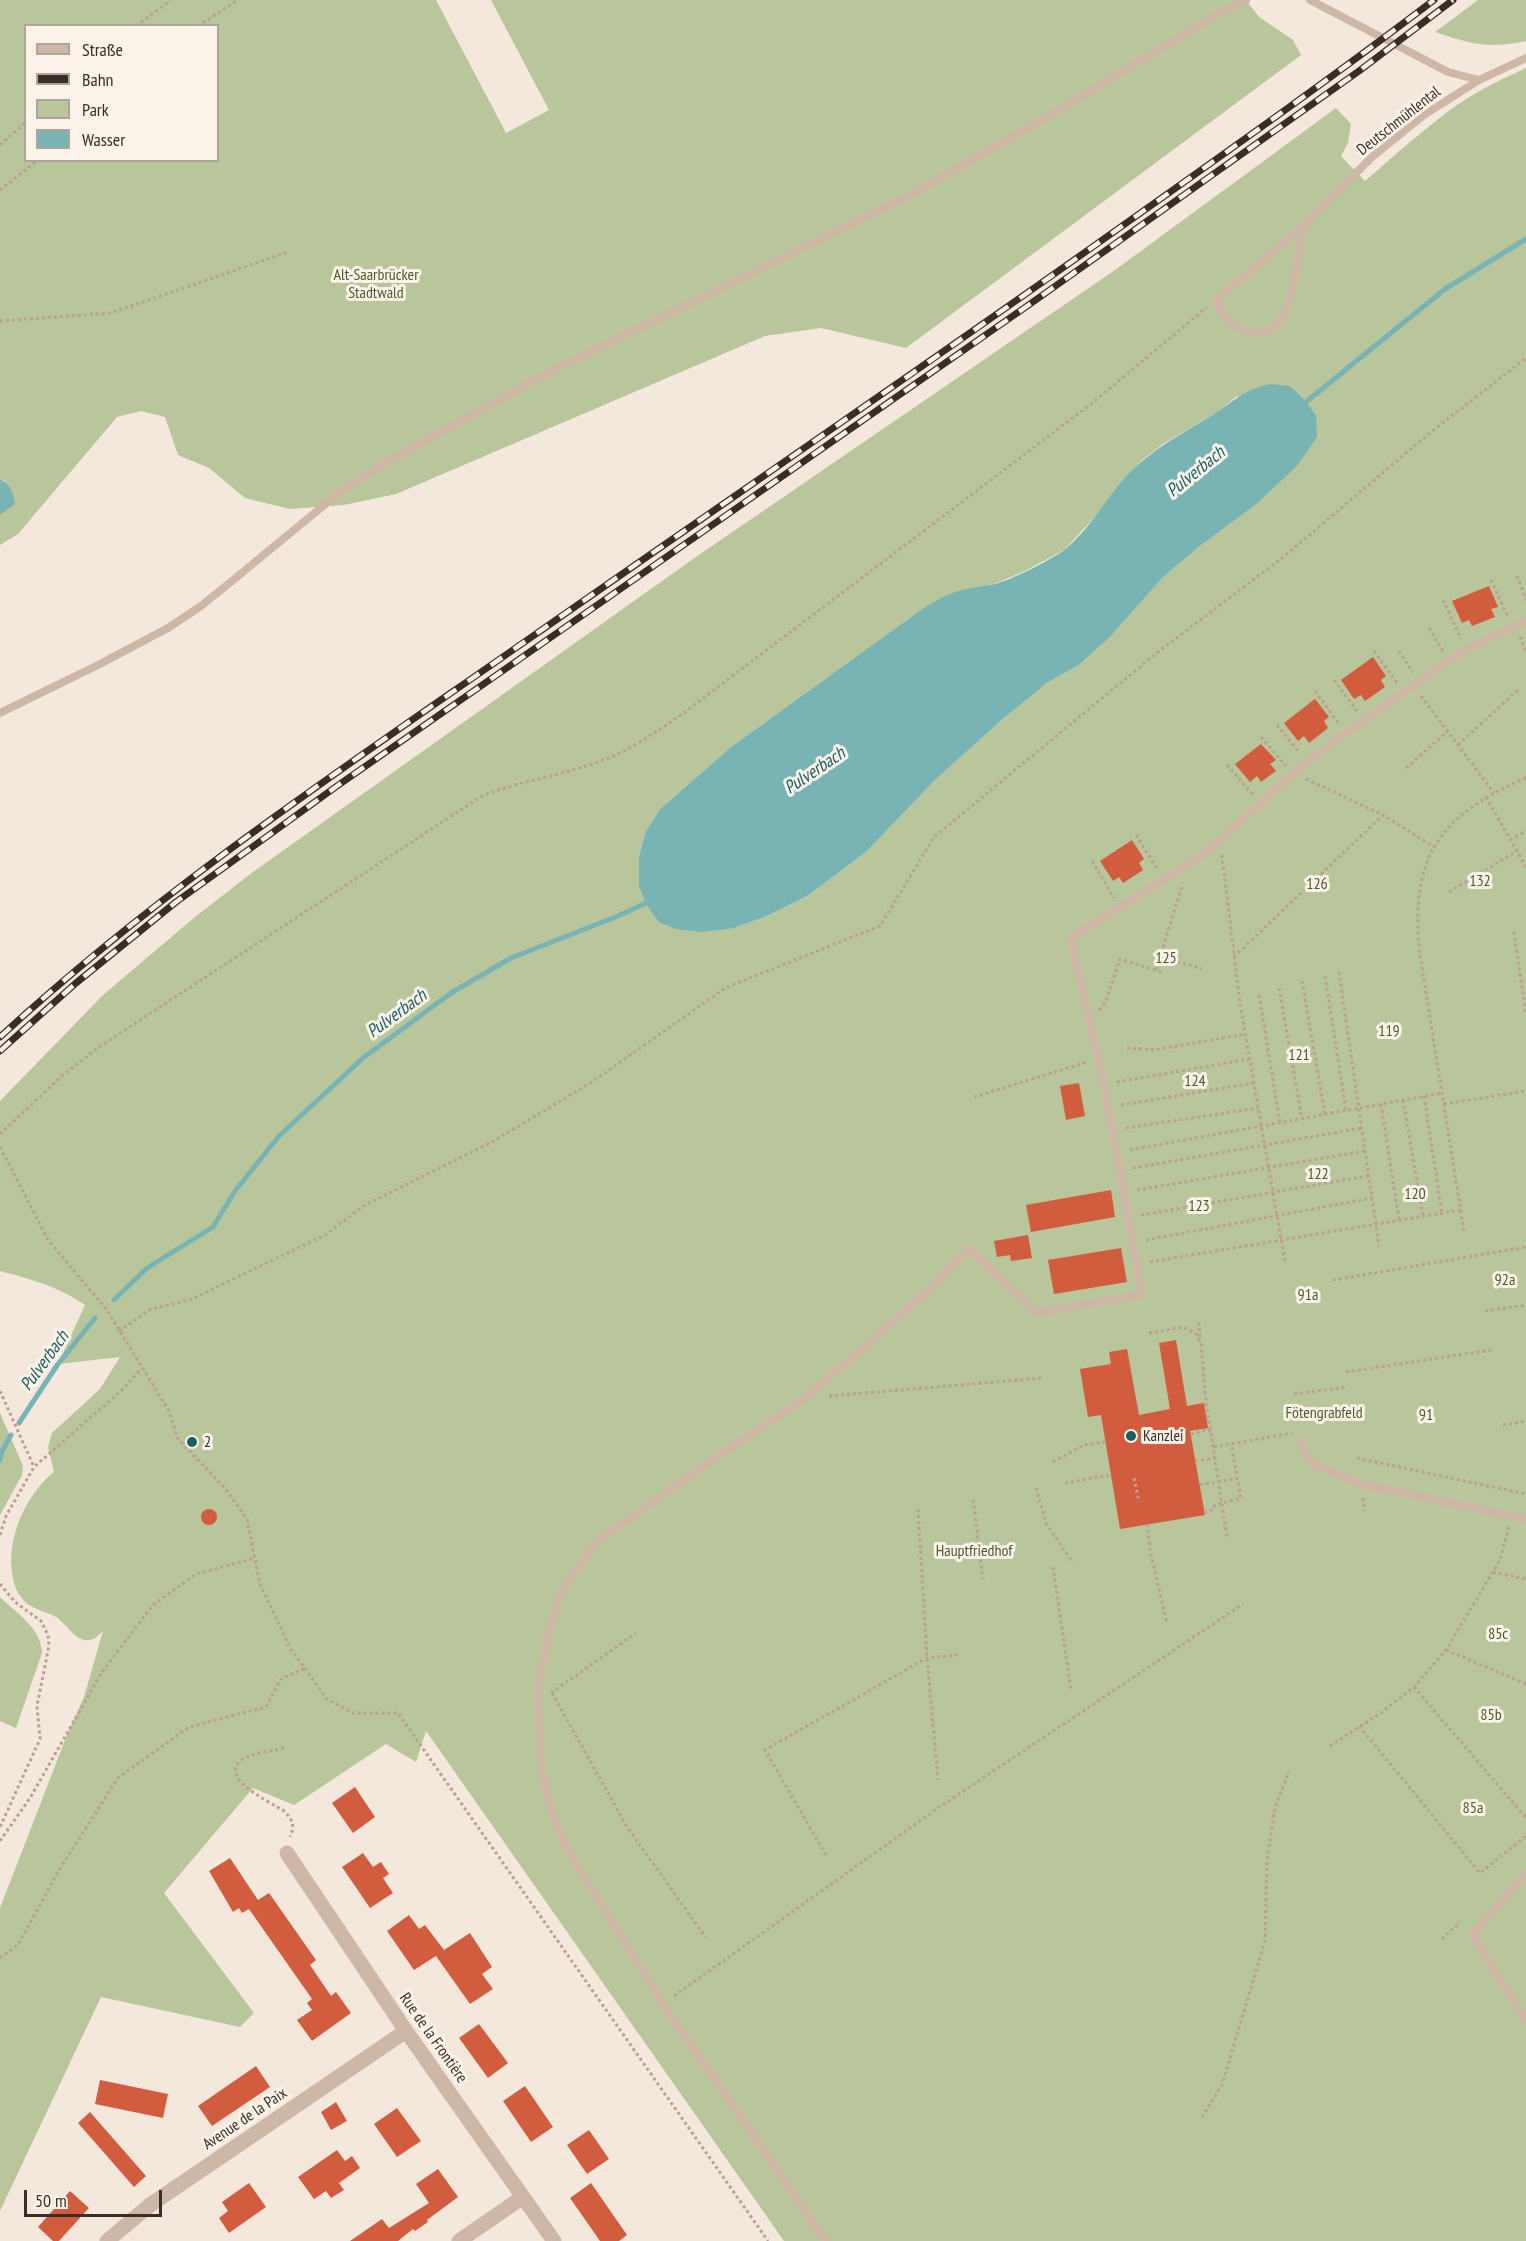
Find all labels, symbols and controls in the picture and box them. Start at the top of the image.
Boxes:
legend [24,24,219,162]
text: Straße [82,38,123,61]
text: Bahn [82,68,114,91]
street label: Deutschmühlental [1353,82,1445,160]
text: Park [82,98,109,121]
text: Wasser [82,128,125,151]
park label: Alt-Saarbrücker Stadtwald [333,265,419,303]
water label: Pulverbach [1163,442,1229,502]
water label: Pulverbach [781,743,849,799]
park label: 132 [1469,871,1491,891]
park label: 126 [1306,874,1328,894]
park label: 125 [1155,948,1177,968]
water label: Pulverbach [363,985,431,1043]
park label: 119 [1378,1021,1400,1041]
park label: 121 [1288,1045,1310,1065]
park label: 124 [1184,1071,1206,1091]
park label: 122 [1307,1164,1329,1184]
park label: 120 [1404,1184,1426,1204]
park label: 123 [1188,1196,1210,1216]
park label: 92a [1495,1270,1515,1290]
park label: 91a [1298,1285,1318,1305]
water label: Pulverbach [16,1327,74,1395]
park label: Fötengrabfeld [1285,1403,1363,1423]
park label: 91 [1419,1405,1433,1425]
place label: Kanzlei [1143,1426,1184,1446]
marker: Kanzlei [1124,1429,1138,1443]
place label: 2 [204,1432,211,1452]
marker: 2 [185,1435,199,1449]
park label: Hauptfriedhof [936,1541,1012,1561]
park label: 85c [1488,1624,1508,1644]
park label: 85b [1480,1705,1502,1725]
park label: 85a [1463,1798,1483,1818]
street label: Rue de la Frontière [395,1989,471,2087]
street label: Avenue de la Paix [199,2084,291,2154]
scale bar [27,2178,165,2216]
text: 50 m [35,2189,67,2212]

